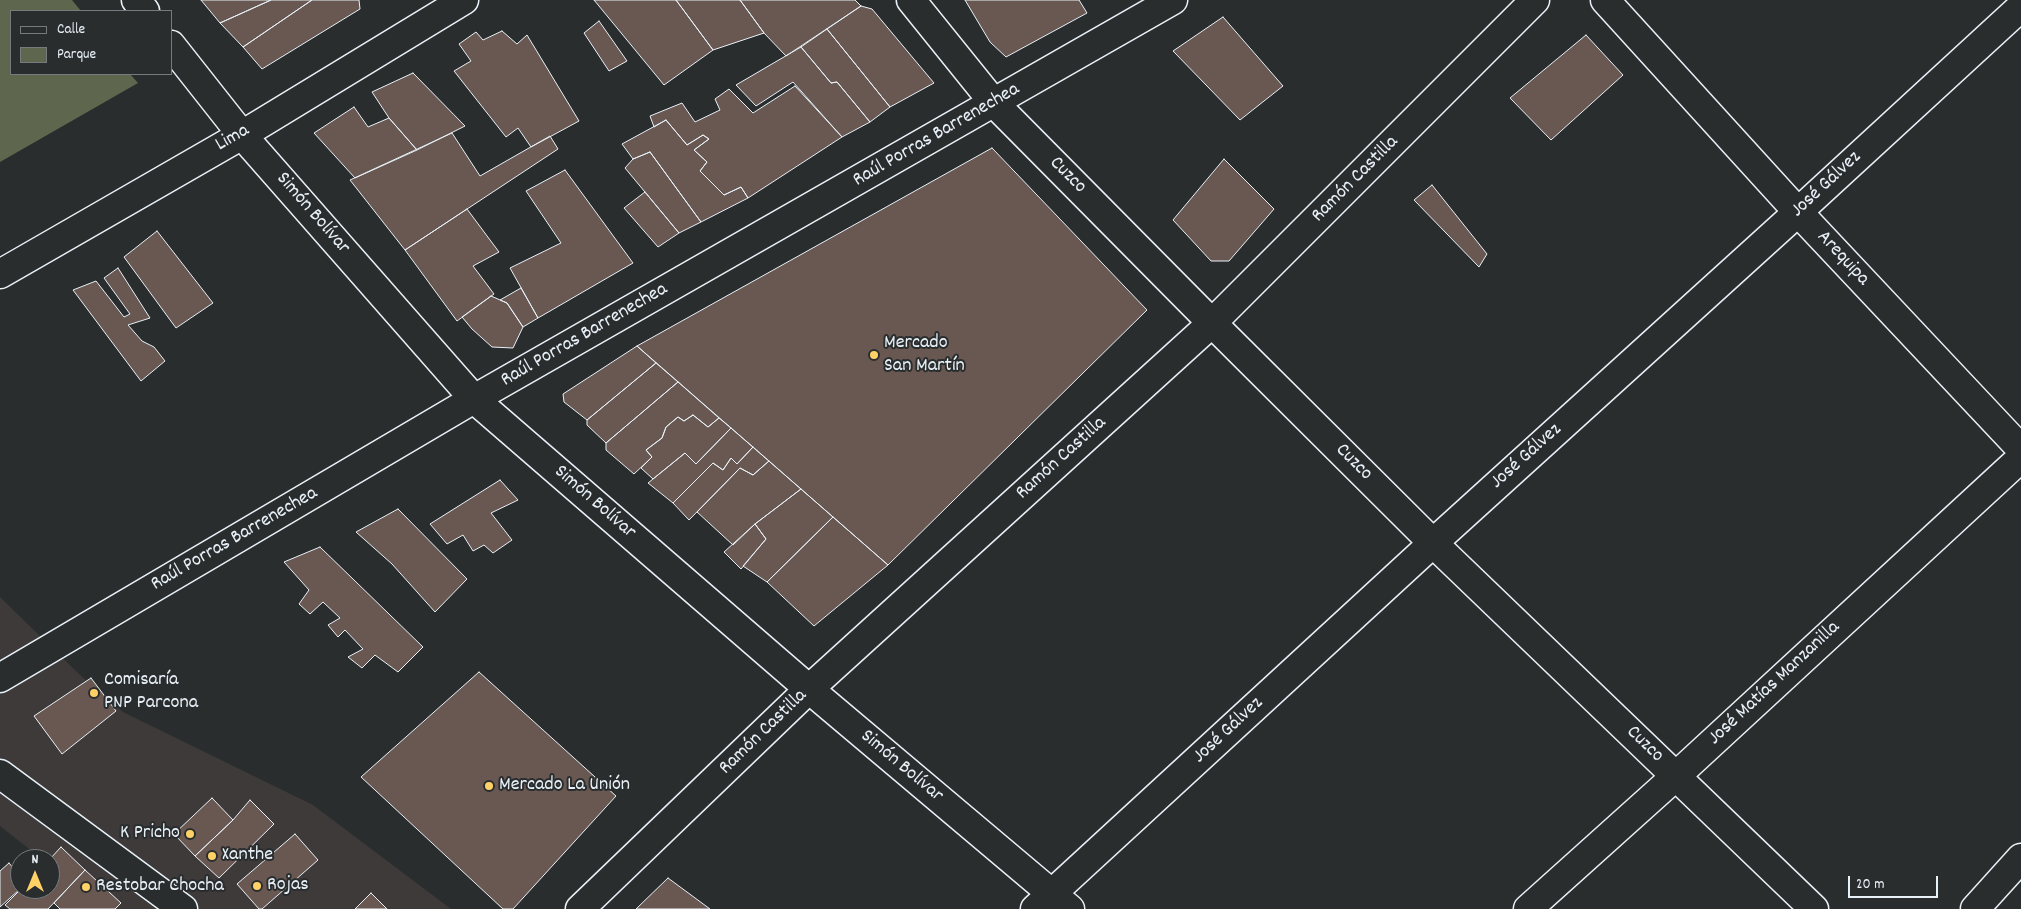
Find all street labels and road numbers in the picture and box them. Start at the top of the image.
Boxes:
street label: Raúl Porras Barrenechea [850,79,1024,193]
street label: Lima [212,120,254,158]
street label: Ramón Castilla [1307,131,1405,229]
street label: José Gálvez [1787,146,1867,224]
street label: Cuzco [1043,152,1091,200]
street label: Simón Bolívar [270,168,354,260]
street label: Arequipa [1810,226,1874,292]
street label: Raúl Porras Barrenechea [498,279,672,393]
street label: Ramón Castilla [1012,412,1112,506]
street label: José Gálvez [1487,419,1567,495]
street label: Cuzco [1329,439,1377,487]
street label: Simón Bolívar [548,461,640,545]
street label: Raúl Porras Barrenechea [148,483,322,597]
street label: José Matías Manzanilla [1704,617,1846,751]
street label: Ramón Castilla [715,685,813,781]
street label: José Gálvez [1189,692,1269,770]
street label: Cuzco [1620,721,1668,769]
street label: Simón Bolívar [855,725,947,809]

